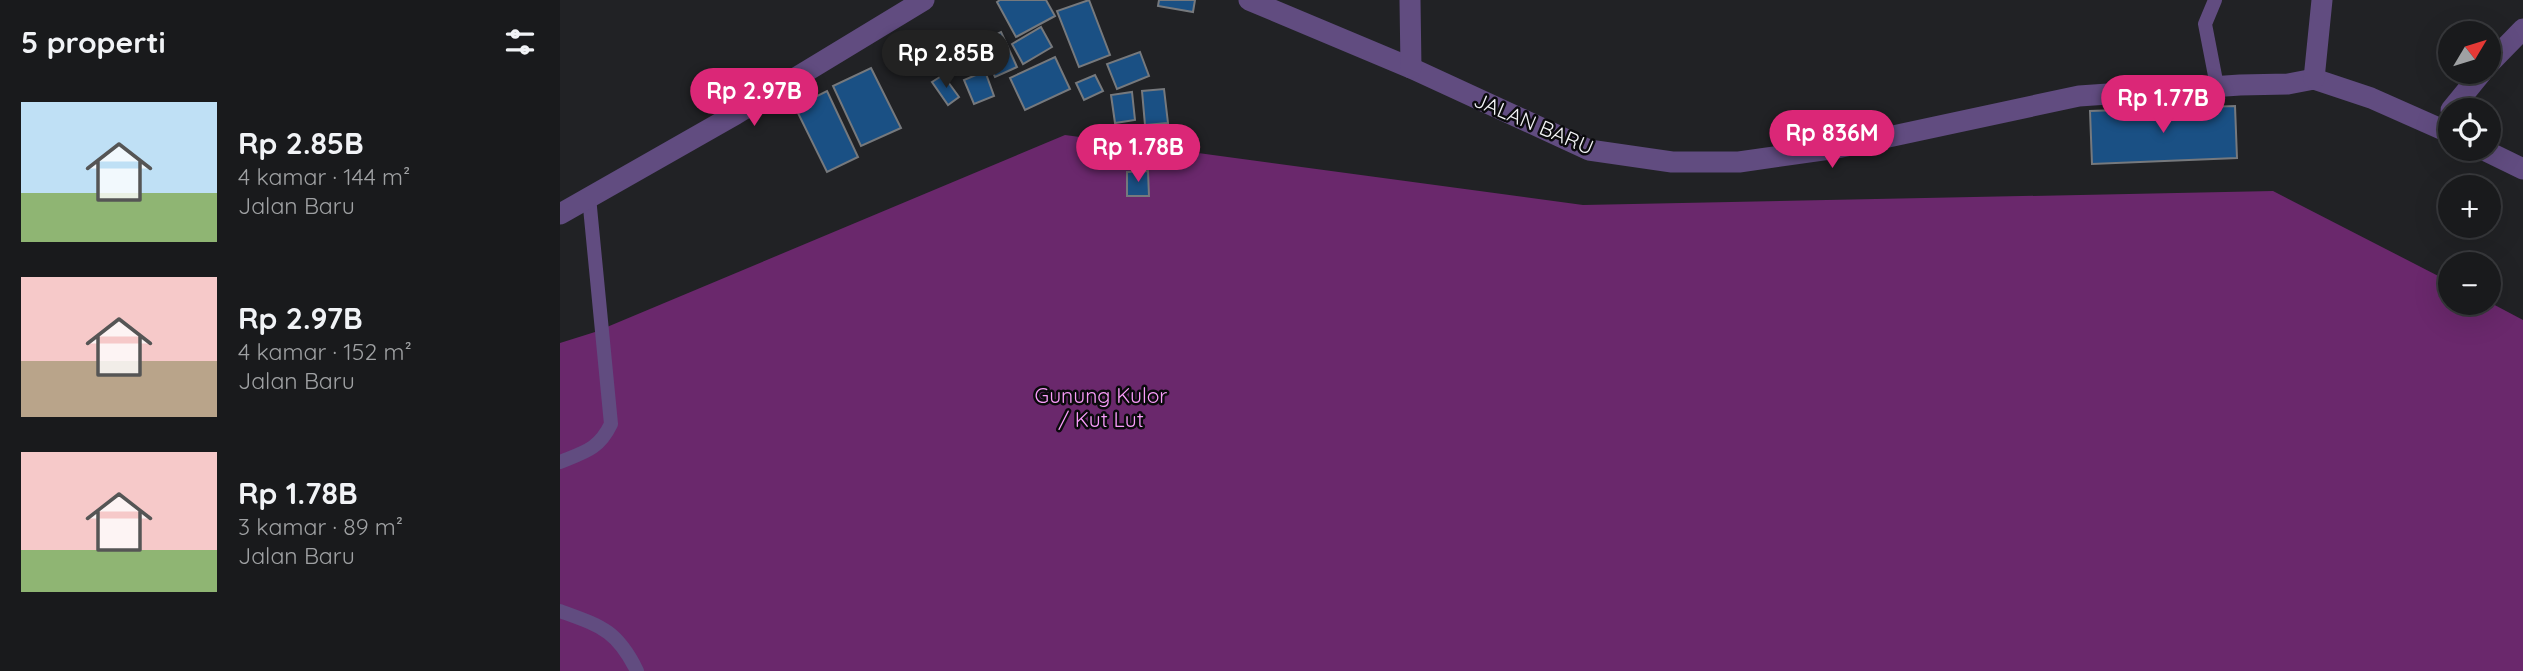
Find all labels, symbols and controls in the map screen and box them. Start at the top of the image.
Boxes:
north arrow [2438,21,2501,84]
map controls [2438,21,2501,315]
text: 5 properti [21,23,166,61]
icon: filters [501,23,539,61]
pin: Rp 2.85B [874,31,1018,90]
text: Rp 2.85B [898,38,994,67]
pin: Rp 2.97B [682,68,826,128]
text: Rp 2.97B [706,76,802,105]
pin: Rp 1.77B [2091,76,2235,135]
text: Rp 1.77B [2117,83,2209,112]
street label: JALAN BARU [1470,86,1598,160]
button: locate [2438,98,2501,161]
pin: Rp 836M [1767,110,1897,170]
text: Rp 836M [1785,118,1879,147]
text: Rp 2.85B [238,124,364,162]
pin: Rp 1.78B [1066,124,1210,184]
icon: home [77,130,161,214]
text: Rp 1.78B [1092,132,1184,161]
text: 4 kamar · 144 m² [238,162,410,191]
button: + [2438,175,2501,238]
text: Jalan Baru [238,191,355,220]
button: − [2438,252,2501,315]
text: Rp 2.97B [238,299,363,337]
icon: home [77,305,161,389]
text: 4 kamar · 152 m² [238,337,412,366]
text: Jalan Baru [238,366,355,395]
park label: Gunung Kulor / Kut Lut [1035,382,1167,432]
text: Rp 1.78B [238,474,358,512]
icon: home [77,480,161,564]
text: 3 kamar · 89 m² [238,512,403,541]
text: Jalan Baru [238,541,355,570]

